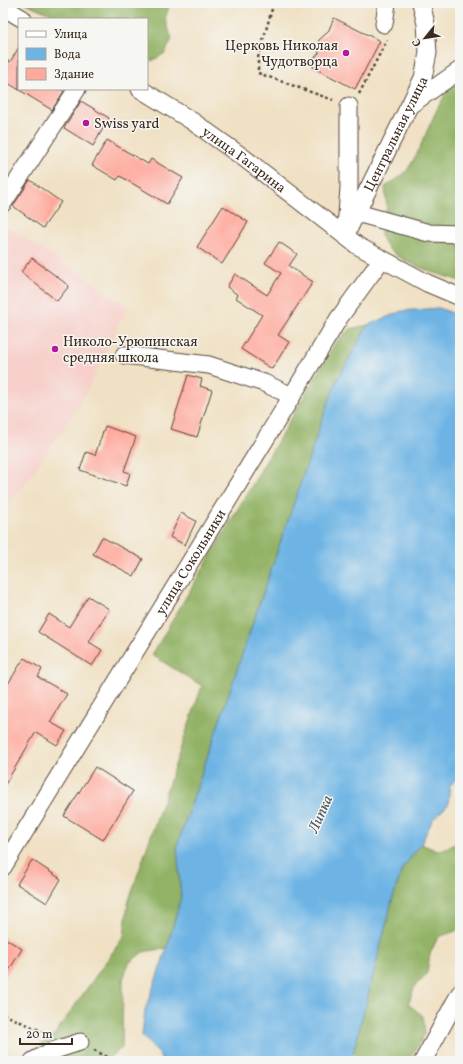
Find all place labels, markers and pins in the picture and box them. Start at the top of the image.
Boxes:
place label: Церковь Николая Чудотворца [225,37,338,72]
marker: Церковь Николая Чудотворца [341,48,351,58]
place label: Swiss yard [94,115,160,134]
marker: Swiss yard [81,118,91,128]
place label: Николо-Урюпинская средняя школа [63,333,198,368]
marker: Николо-Урюпинская средняя школа [50,344,60,354]

